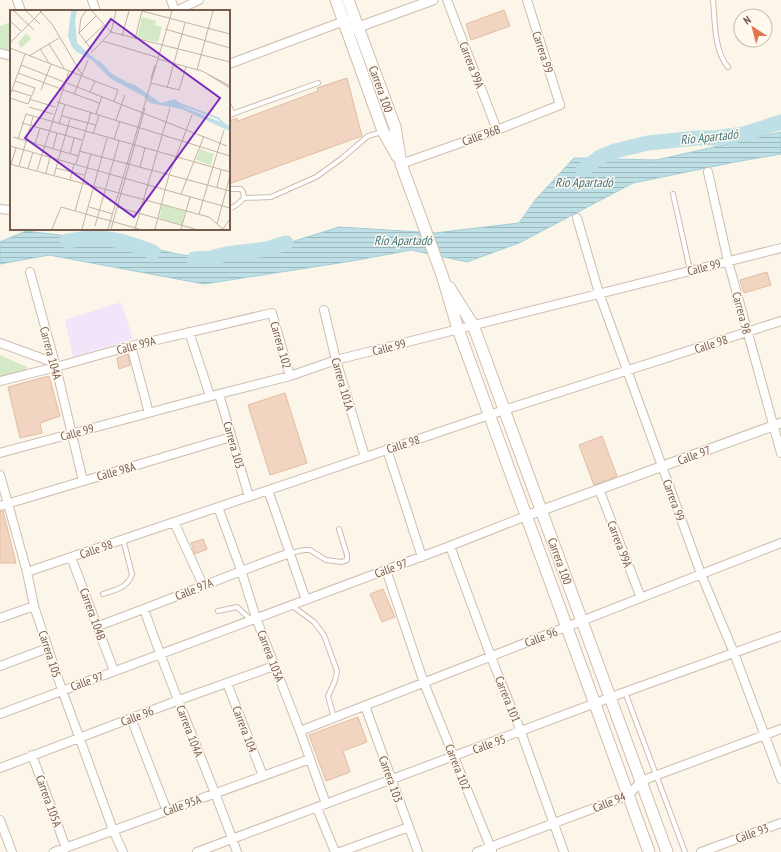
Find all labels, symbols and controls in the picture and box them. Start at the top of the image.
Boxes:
north arrow [733,8,773,48]
inset map [10,10,230,230]
text: N [741,12,754,27]
street label: Carrera 99 [529,29,557,75]
street label: Carrera 99A [456,40,488,91]
street label: Carrera 100 [366,64,396,114]
street label: Calle 96B [460,121,503,149]
water label: Río Apartadó [679,125,740,148]
water label: Rio Apartadó [555,174,614,191]
water label: Río Apartadó [374,232,433,249]
street label: Calle 99 [686,256,722,278]
street label: Carrera 98 [729,290,755,336]
street label: Carrera 102 [267,320,295,370]
street label: Carrera 104A [37,325,65,381]
street label: Calle 98 [692,332,730,356]
street label: Calle 99A [115,333,157,357]
street label: Calle 99 [371,336,407,358]
street label: Carrera 101A [328,356,358,412]
street label: Calle 99 [59,420,95,444]
street label: Carrera 103 [220,420,248,470]
street label: Calle 98 [384,432,422,456]
street label: Calle 97 [675,442,713,468]
street label: Calle 98A [95,458,137,484]
street label: Carrera 99 [660,477,688,523]
street label: Carrera 99A [604,519,636,570]
street label: Calle 98 [77,536,115,562]
street label: Carrera 100 [545,536,575,586]
street label: Calle 97 [372,555,410,581]
street label: Calle 97A [173,575,215,603]
street label: Carrera 104B [77,586,109,642]
street label: Calle 96 [522,624,560,650]
street label: Carrera 103A [254,628,288,684]
street label: Carrera 105 [35,629,65,679]
street label: Calle 97 [68,668,106,694]
street label: Carrera 101 [492,674,524,724]
street label: Calle 96 [118,703,156,729]
street label: Carrera 104A [173,703,207,759]
street label: Carrera 104 [229,704,261,755]
street label: Calle 95 [470,731,508,757]
street label: Carrera 102 [442,742,474,792]
street label: Carrera 103 [376,754,406,804]
street label: Carrera 105A [33,773,65,829]
street label: Calle 94 [590,788,628,815]
street label: Calle 95A [161,791,204,819]
street label: Calle 93 [733,820,771,846]

